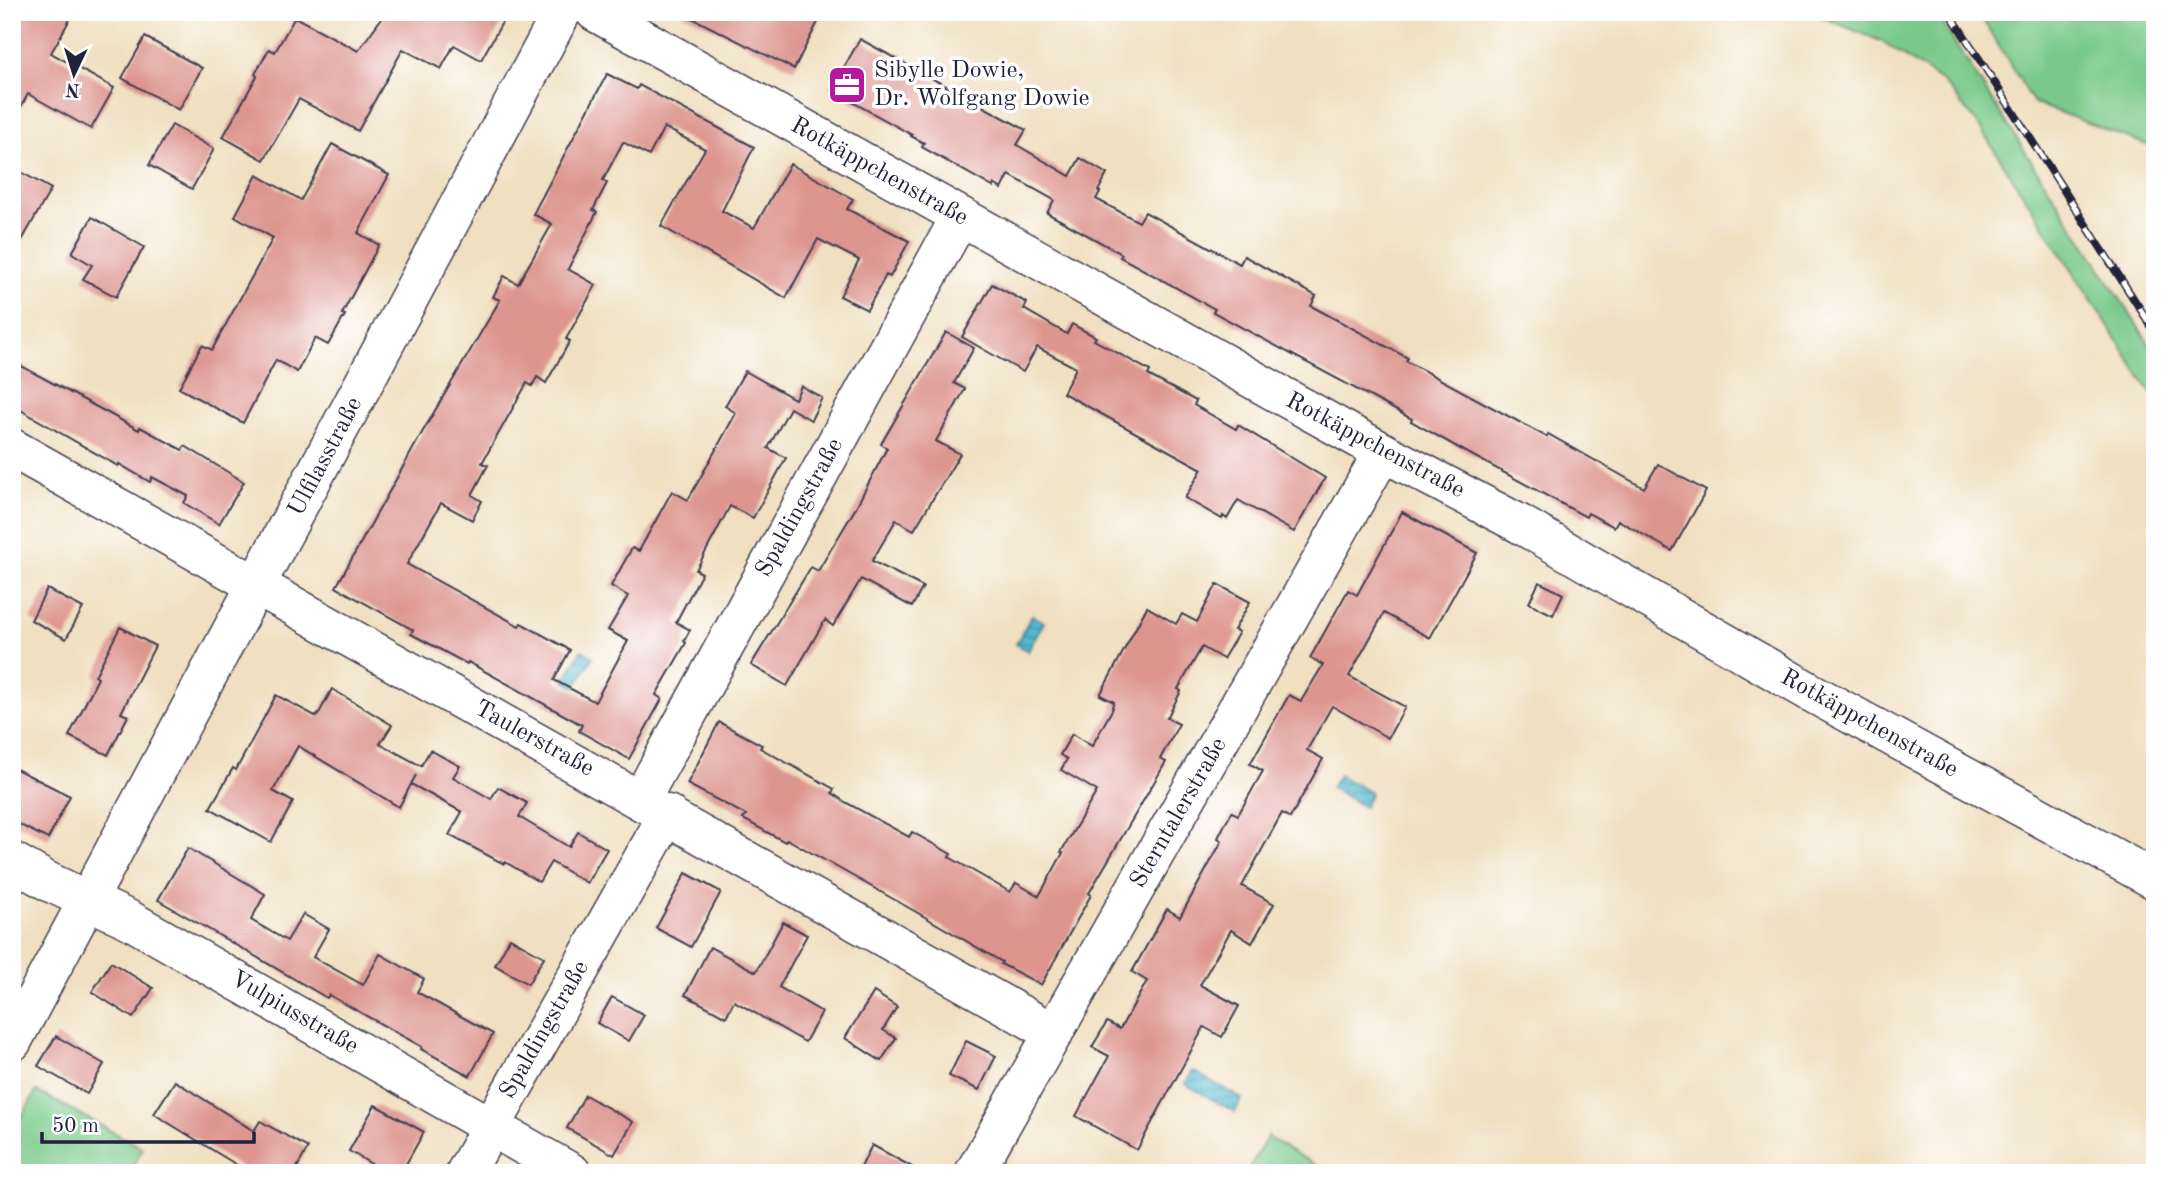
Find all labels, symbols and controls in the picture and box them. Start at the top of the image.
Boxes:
north arrow [38,38,108,108]
place label: Sibylle Dowie, Dr. Wolfgang Dowie [874,59,1089,111]
office icon: Sibylle Dowie, Dr. Wolfgang Dowie [826,64,868,106]
text: N [65,78,81,98]
street label: Rotkäppchenstraße [786,113,972,231]
street label: Rotkäppchenstraße [1282,389,1468,503]
street label: Ulfilasstraße [285,394,367,520]
street label: Spaldingstraße [752,435,848,581]
street label: Rotkäppchenstraße [1776,665,1962,783]
street label: Taulerstraße [470,696,598,782]
street label: Sterntalerstraße [1126,734,1232,892]
street label: Spaldingstraße [496,957,594,1103]
street label: Vulpiusstraße [226,967,362,1059]
scale bar [42,1101,254,1145]
text: 50 m [52,1116,99,1137]

